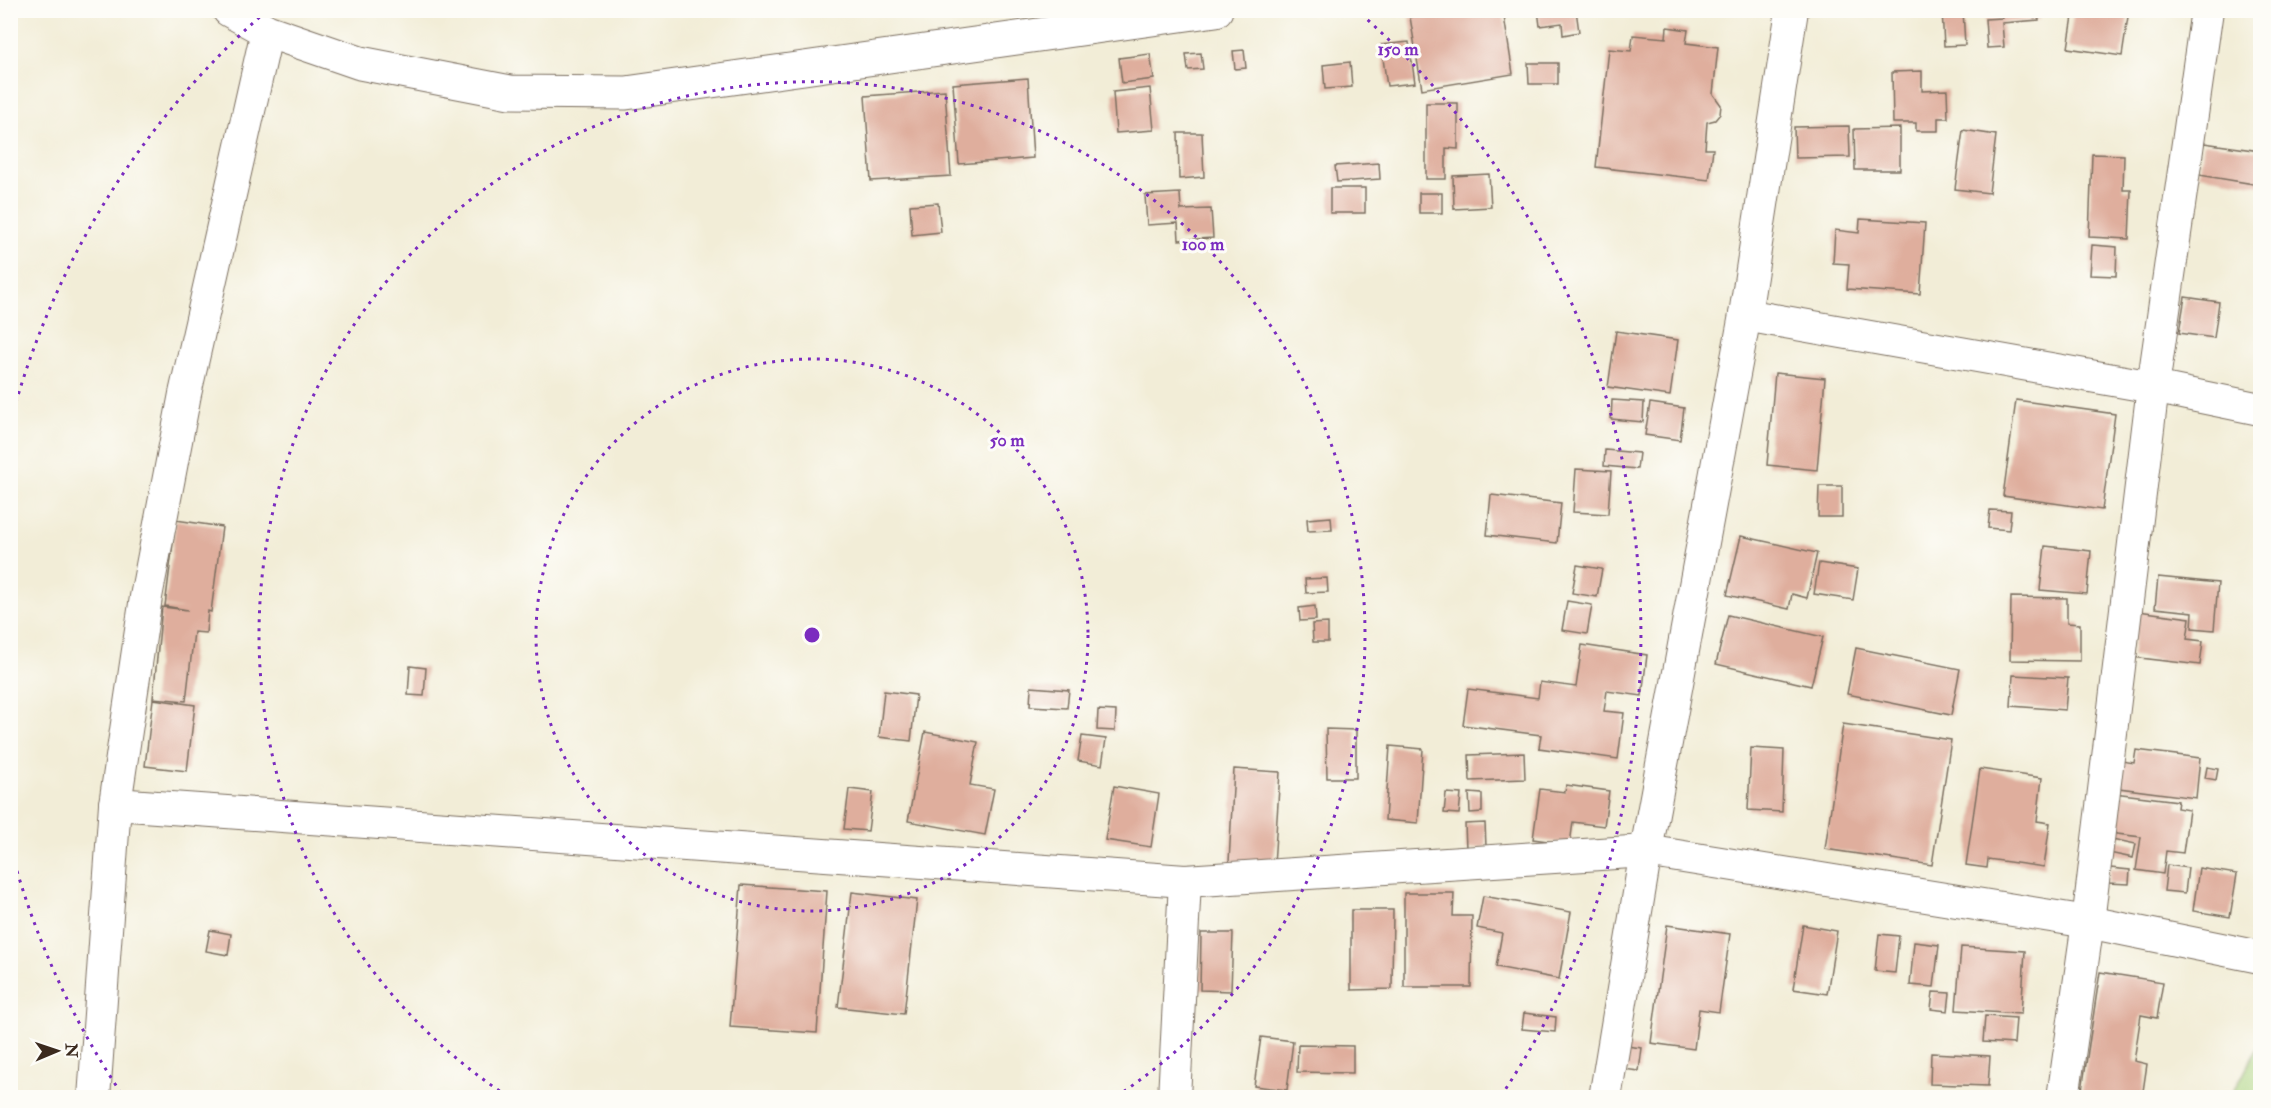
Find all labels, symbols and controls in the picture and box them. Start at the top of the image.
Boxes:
text: 150 m [1377,38,1420,61]
text: 100 m [1182,233,1225,256]
text: 50 m [990,429,1025,452]
centre of rings [802,625,822,645]
north arrow [27,1021,87,1081]
text: N [61,1042,81,1059]

